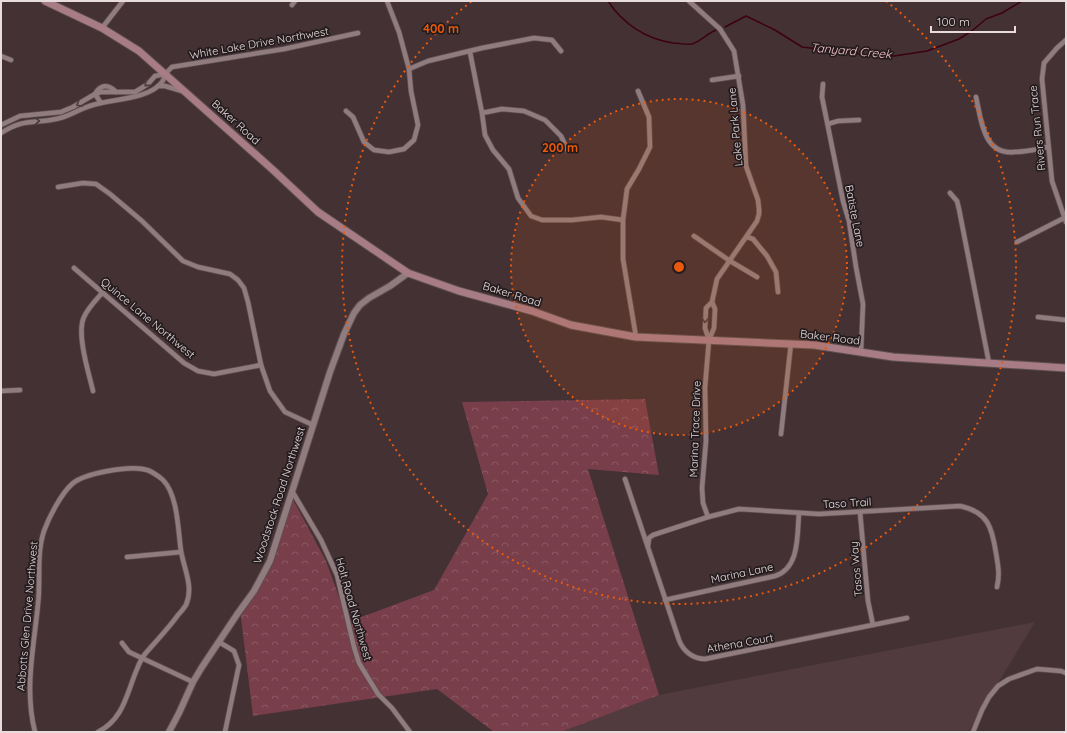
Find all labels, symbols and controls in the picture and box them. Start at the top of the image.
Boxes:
scale bar [931,8,1015,34]
text: 100 m [937,14,970,29]
text: 400 m [423,21,459,36]
street label: White Lake Drive Northwest [188,24,330,62]
water label: Tanyard Creek [810,39,894,62]
one-way arrow [144,79,152,86]
street label: Rivers Run Trace [1026,85,1048,171]
street label: Lake Park Lane [725,87,745,167]
street label: Baker Road [209,97,263,147]
one-way arrow [76,99,83,106]
one-way arrow [34,116,40,125]
text: 200 m [542,140,578,155]
street label: Batiste Lane [842,184,868,248]
centre of rings [672,260,686,274]
street label: Quince Lane Northwest [98,274,198,362]
street label: Baker Road [481,279,543,309]
one-way arrow [701,317,709,323]
street label: Baker Road [799,326,861,348]
street label: Marina Trace Drive [686,381,704,477]
street label: Woodstock Road Northwest [250,425,308,565]
street label: Taso Trail [822,495,872,511]
street label: Abbotts Glen Drive Northwest [13,540,41,691]
street label: Tasos Way [847,541,865,597]
street label: Holt Road Northwest [333,556,375,662]
street label: Marina Lane [709,560,775,586]
street label: Athena Court [706,630,775,656]

